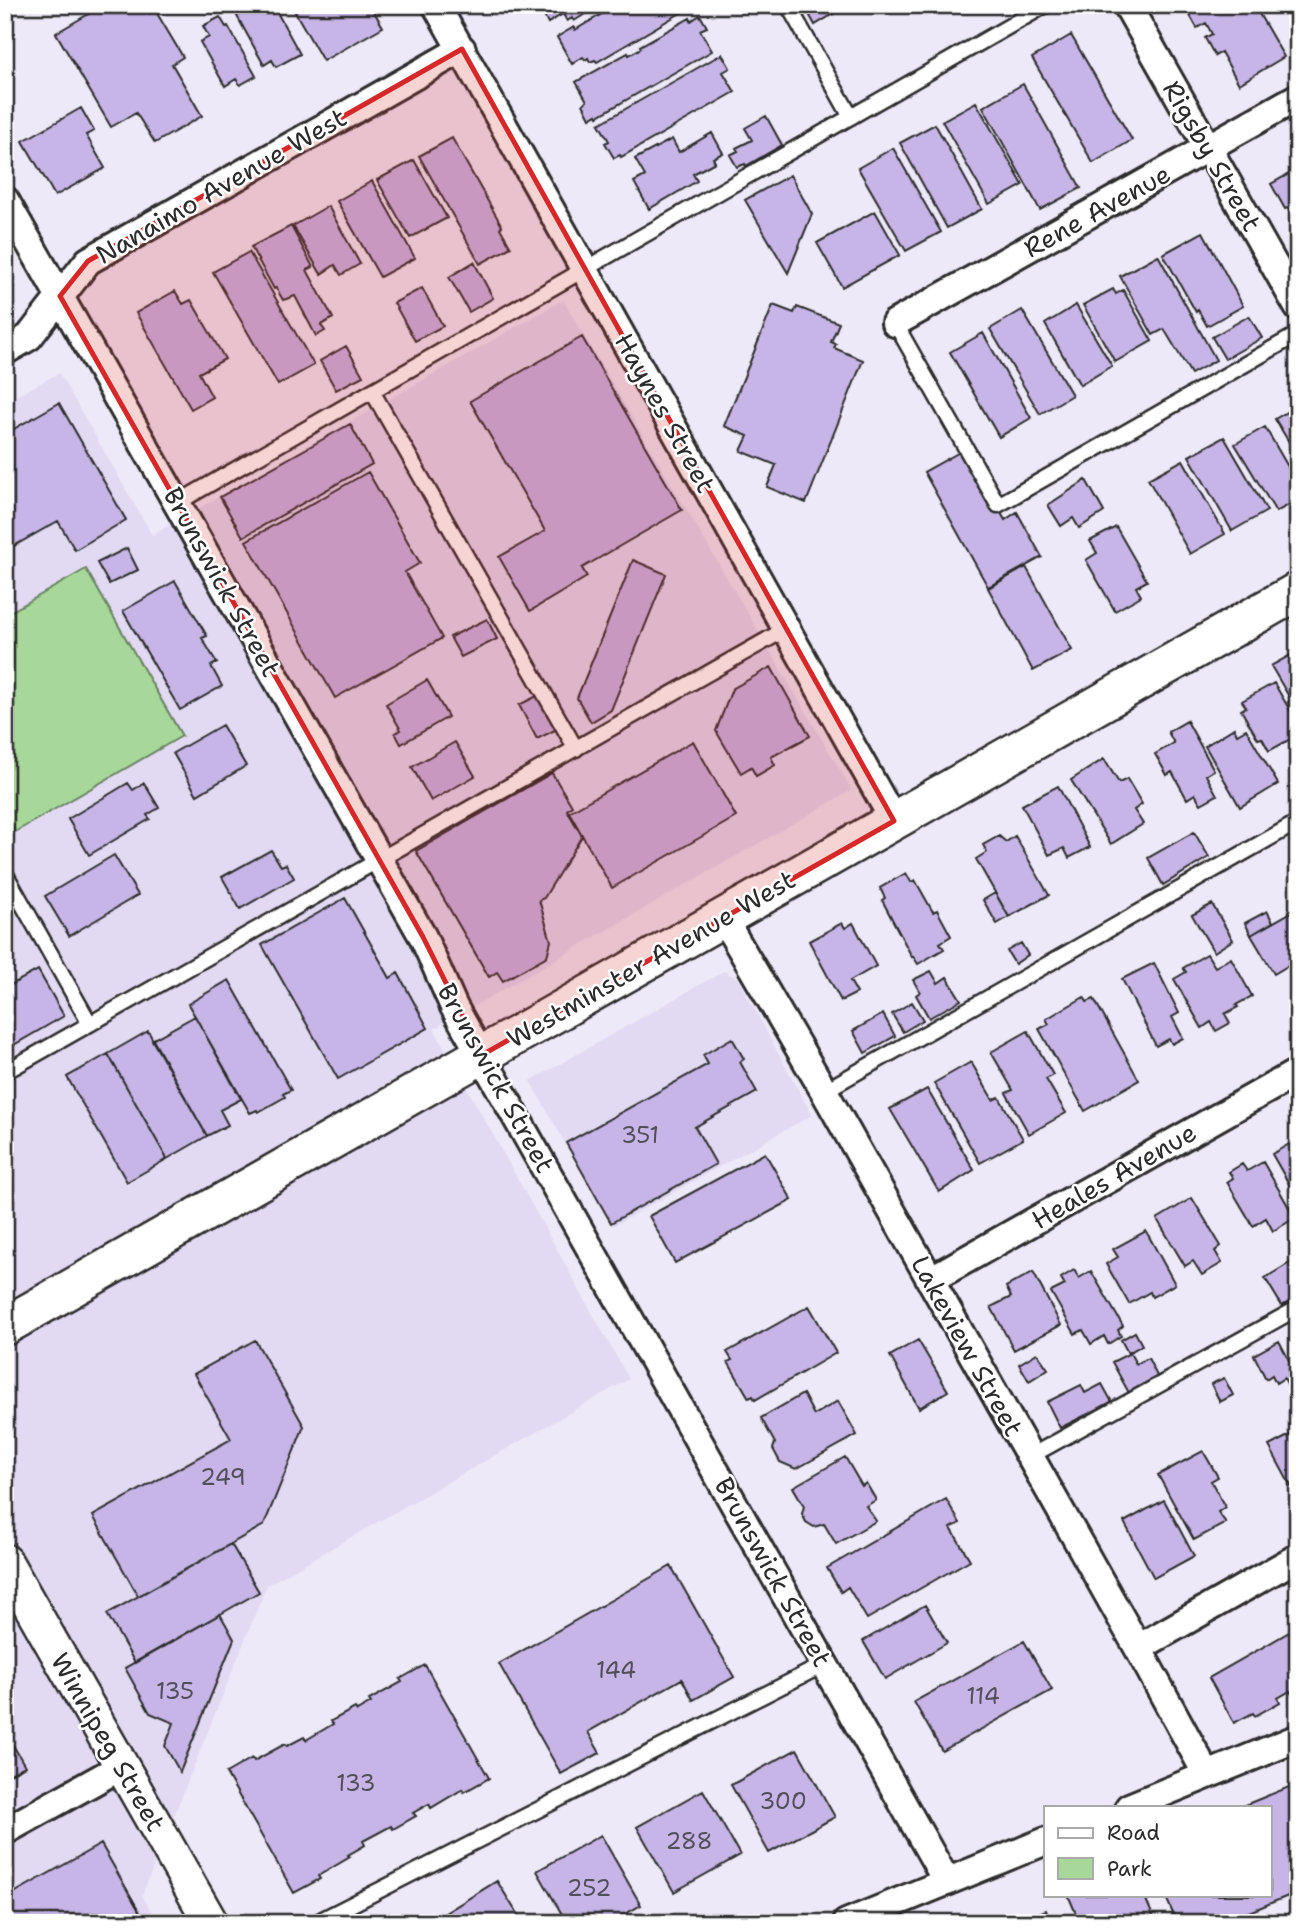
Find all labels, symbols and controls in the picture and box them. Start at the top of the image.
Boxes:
street label: Rigsby Street [1155,74,1270,237]
street label: Nanaimo Avenue West [89,99,352,272]
street label: Rene Avenue [1017,156,1176,265]
street label: Haynes Street [607,327,724,499]
street label: Brunswick Street [156,481,289,683]
street label: Westminster Avenue West [500,862,801,1056]
street label: Brunswick Street [430,977,563,1179]
street label: Heales Avenue [1025,1114,1202,1237]
house number: 351 [621,1120,659,1150]
street label: Lakeview Street [903,1249,1032,1442]
house number: 249 [200,1462,246,1492]
street label: Brunswick Street [707,1471,840,1673]
street label: Winnipeg Street [43,1646,174,1838]
house number: 144 [596,1655,636,1685]
house number: 135 [156,1676,194,1706]
house number: 114 [966,1681,1000,1711]
house number: 133 [336,1768,376,1798]
house number: 300 [759,1786,807,1816]
legend [1044,1806,1272,1896]
text: Road [1107,1819,1160,1847]
house number: 288 [665,1826,713,1856]
text: Park [1107,1855,1152,1883]
house number: 252 [567,1873,611,1903]

